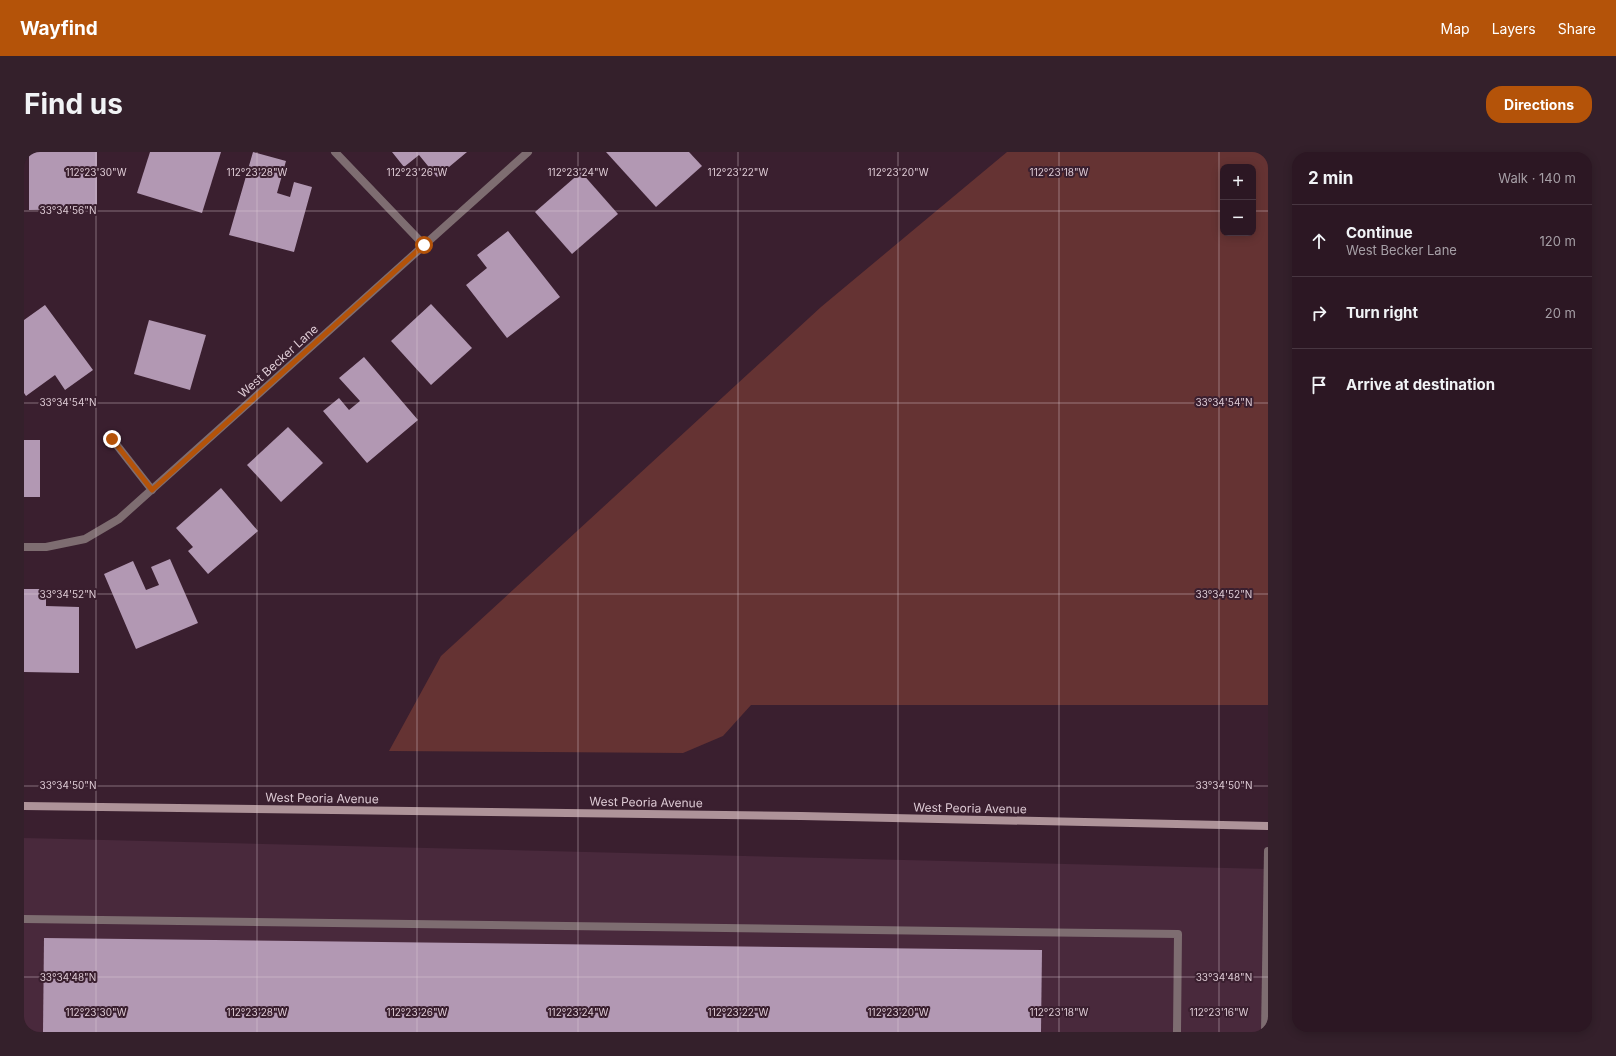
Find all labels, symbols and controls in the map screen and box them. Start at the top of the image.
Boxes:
text: Wayfind [20,17,98,40]
text: Map [1441,20,1470,37]
text: Layers [1492,20,1536,37]
text: Share [1558,20,1596,37]
button: Directions [1486,86,1592,123]
text: Find us [24,87,123,121]
map controls [1220,164,1256,236]
button: + [1220,164,1256,200]
text: 112°23'30"W [65,166,127,178]
text: 112°23'28"W [227,166,288,178]
text: 112°23'26"W [387,166,448,178]
text: 112°23'24"W [548,166,609,178]
text: 112°23'22"W [708,166,769,178]
text: 112°23'20"W [868,166,929,178]
text: 112°23'18"W [1030,166,1089,178]
text: 2 min [1308,168,1353,188]
text: Walk · 140 m [1498,170,1576,186]
button: − [1220,200,1256,236]
text: 33°34'56"N [40,204,96,216]
text: Continue [1346,223,1413,242]
icon: ahead [1308,230,1330,252]
text: 120 m [1540,233,1576,249]
route start [415,236,433,254]
text: West Becker Lane [1346,242,1457,258]
icon: right [1308,302,1330,324]
text: Turn right [1346,303,1418,322]
text: 20 m [1545,305,1576,321]
street label: West Becker Lane [235,321,321,401]
icon: arrive [1308,374,1330,396]
text: Arrive at destination [1346,375,1495,394]
text: 33°34'54"N [39,396,97,408]
text: 33°34'54"N [1195,396,1253,408]
route end [103,430,121,448]
text: 33°34'52"N [40,588,96,600]
text: 33°34'52"N [1196,588,1252,600]
text: 33°34'50"N [40,779,96,791]
text: 33°34'50"N [1196,779,1252,791]
street label: West Peoria Avenue [265,790,379,806]
street label: West Peoria Avenue [589,794,703,810]
street label: West Peoria Avenue [913,800,1027,816]
text: 33°34'48"N [40,971,96,983]
text: 33°34'48"N [1196,971,1252,983]
text: 112°23'30"W [65,1006,127,1018]
text: 112°23'28"W [227,1006,288,1018]
text: 112°23'26"W [387,1006,448,1018]
text: 112°23'24"W [548,1006,609,1018]
text: 112°23'22"W [708,1006,769,1018]
text: 112°23'20"W [868,1006,929,1018]
text: 112°23'18"W [1030,1006,1089,1018]
text: 112°23'16"W [1190,1006,1249,1018]

